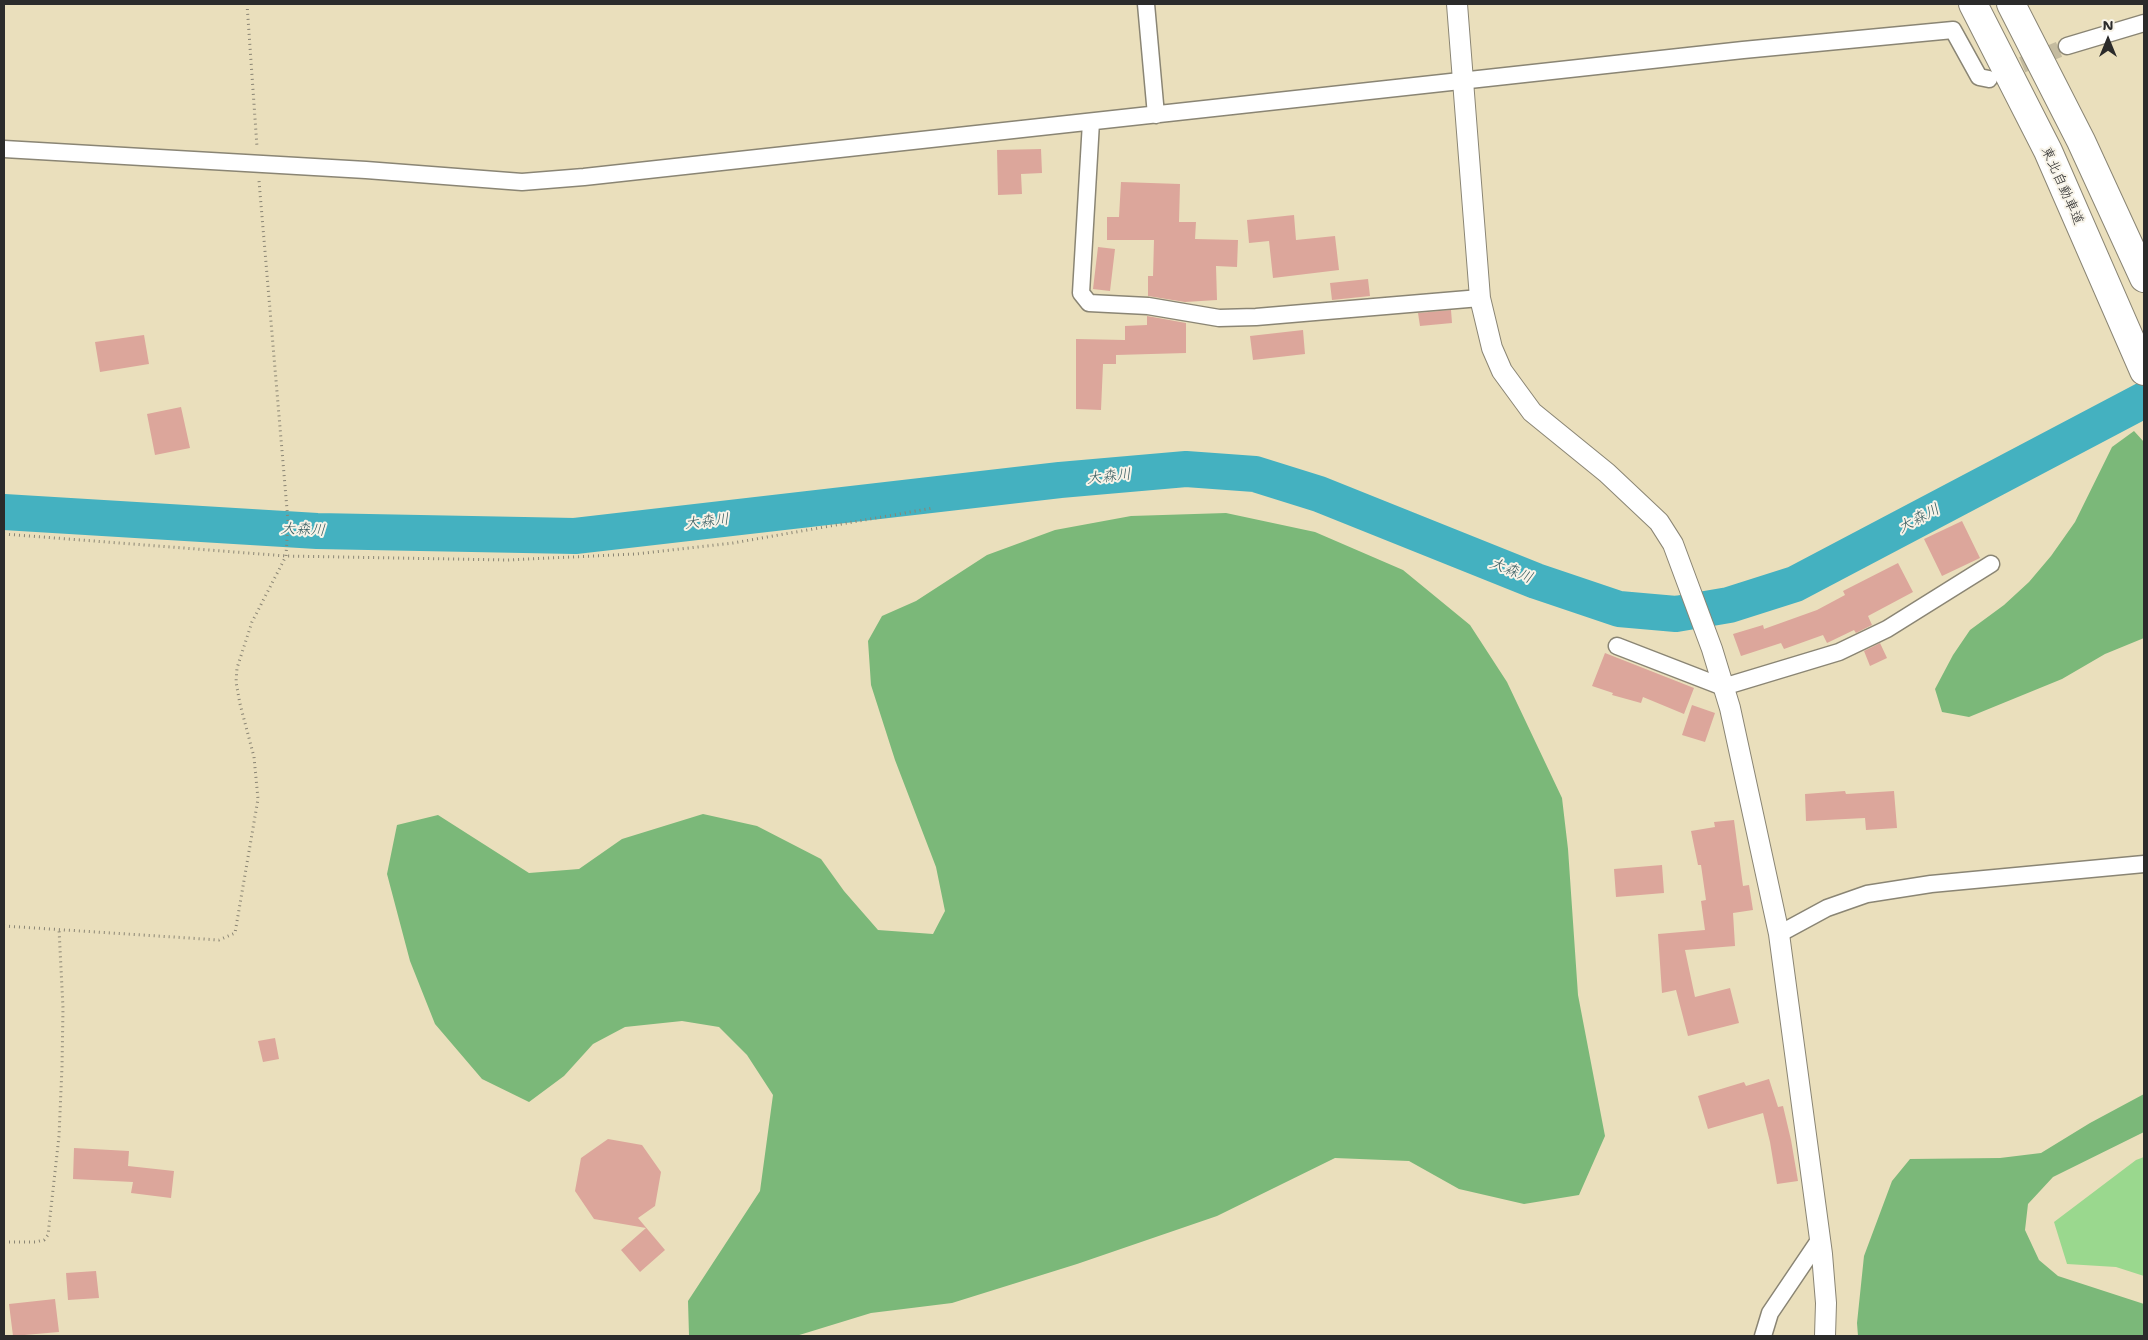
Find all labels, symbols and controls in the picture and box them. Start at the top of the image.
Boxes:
north arrow [2083,15,2133,65]
text: N [2102,16,2114,34]
street label: 東北自動車道 [2037,144,2087,228]
water label: 大森川 [1086,466,1132,488]
water label: 大森川 [1895,500,1943,538]
water label: 大森川 [684,511,730,533]
water label: 大森川 [280,520,326,540]
water label: 大森川 [1487,554,1535,588]

